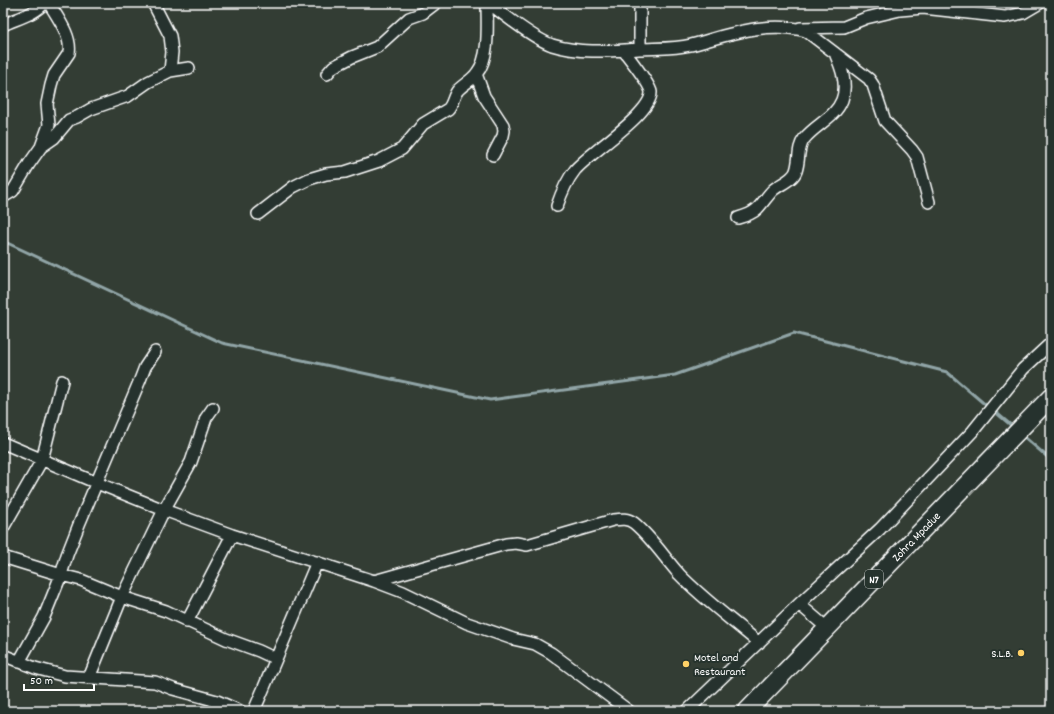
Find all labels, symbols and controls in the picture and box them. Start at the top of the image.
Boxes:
street label: Zohra Mpadue [889,509,945,566]
road number: N7 [865,570,883,588]
place label: S.L.B. [991,646,1013,663]
marker: S.L.B. [1016,648,1026,658]
place label: Motel and Restaurant [694,650,746,681]
marker: Motel and Restaurant [681,659,691,669]
scale bar [24,666,94,692]
text: 50 m [30,673,53,690]

